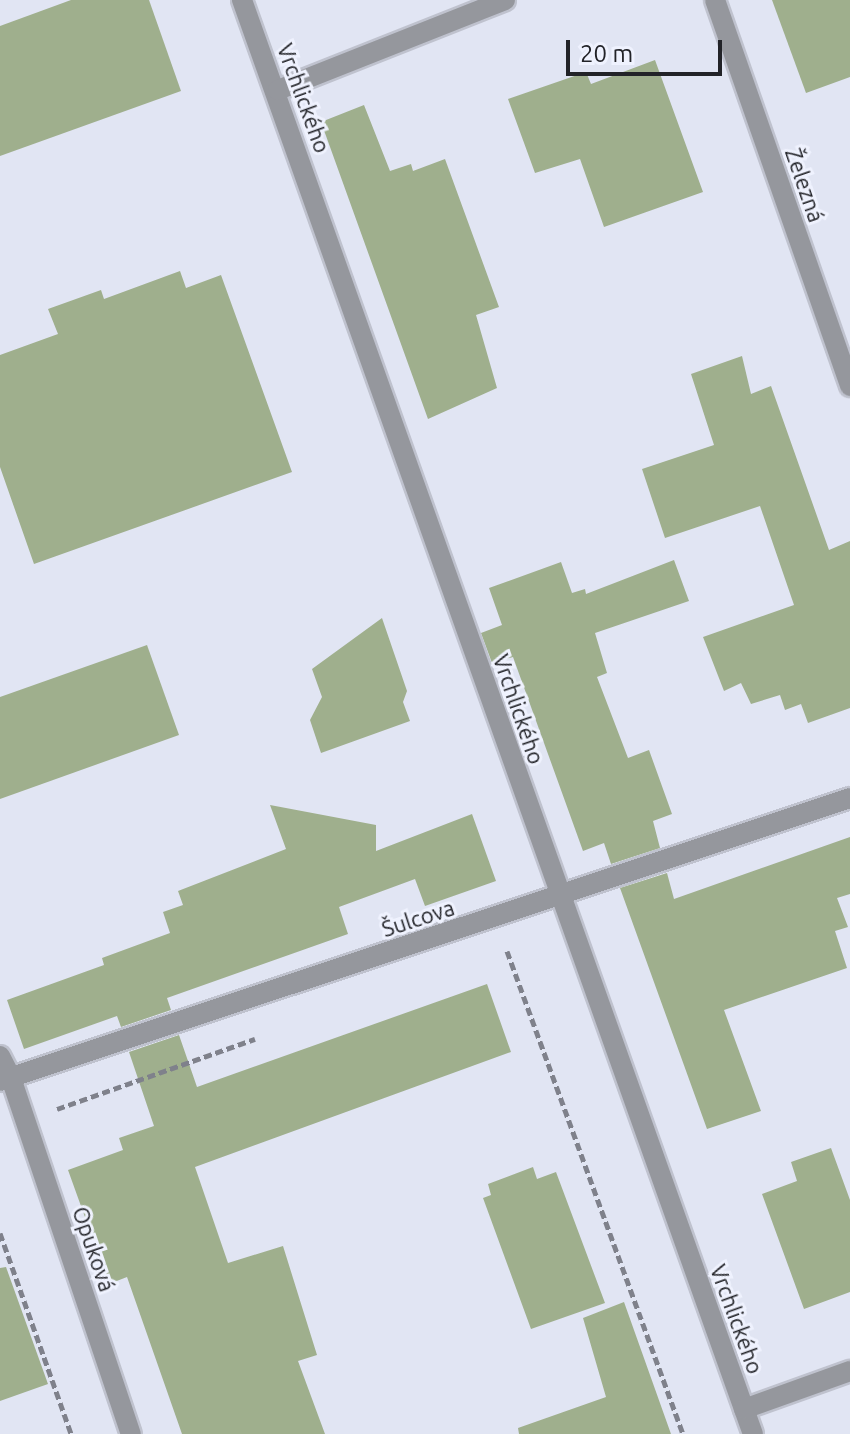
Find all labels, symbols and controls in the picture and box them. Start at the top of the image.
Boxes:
scale bar [570,24,726,74]
street label: Vrchlického [272,40,336,156]
text: 20 m [580,40,633,67]
street label: Železná [780,145,830,225]
street label: Vrchlického [488,651,550,767]
street label: Šulcova [378,894,458,942]
street label: Opuková [67,1203,121,1295]
street label: Vrchlického [705,1261,769,1377]

